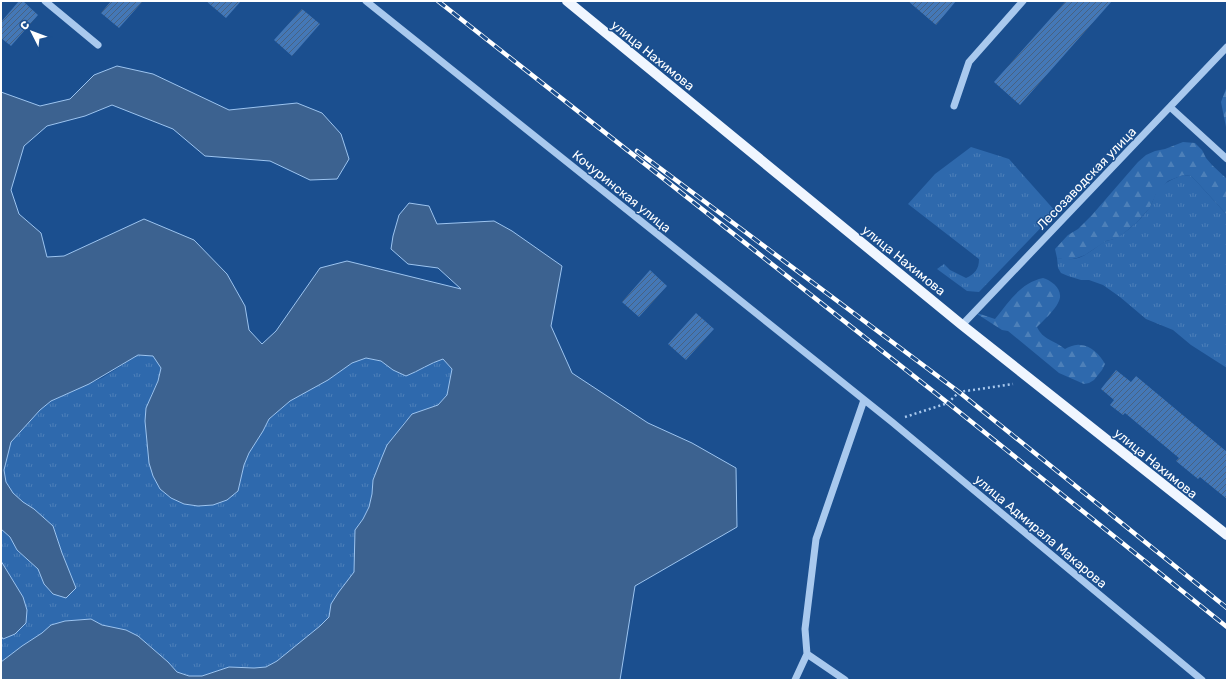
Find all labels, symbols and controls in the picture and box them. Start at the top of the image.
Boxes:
north arrow [12,12,52,52]
street label: улица Нахимова [608,17,697,94]
text: С [18,18,33,33]
street label: Лесозаводская улица [1034,124,1139,233]
street label: Кочуринская улица [569,147,674,236]
street label: улица Нахимова [859,222,948,299]
street label: улица Нахимова [1111,425,1200,502]
street label: улица Адмирала Макарова [972,472,1110,591]

